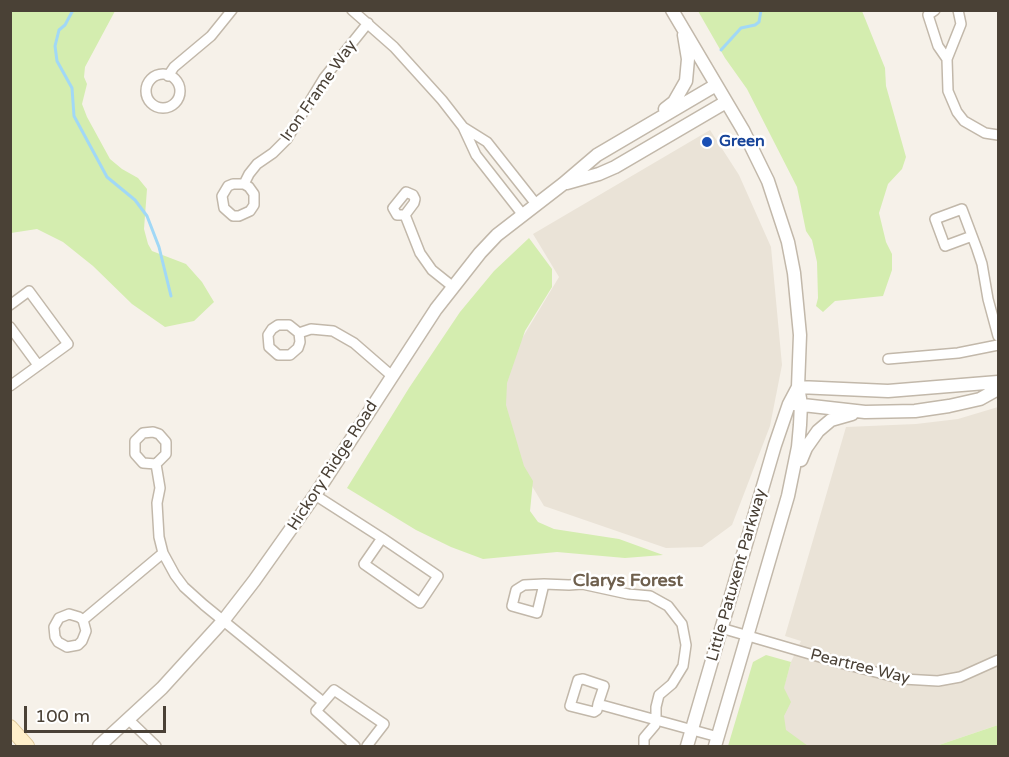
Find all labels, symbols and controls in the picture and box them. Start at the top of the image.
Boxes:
street label: Iron Frame Way [277,37,361,145]
place label: Green [719,132,765,152]
marker: Green [700,135,714,149]
street label: Hickory Ridge Road [284,398,382,534]
street label: Little Patuxent Parkway [703,486,771,664]
district label: Clarys Forest [573,570,683,592]
street label: Peartree Way [808,645,912,689]
scale bar [27,694,170,732]
text: 100 m [35,705,90,727]

